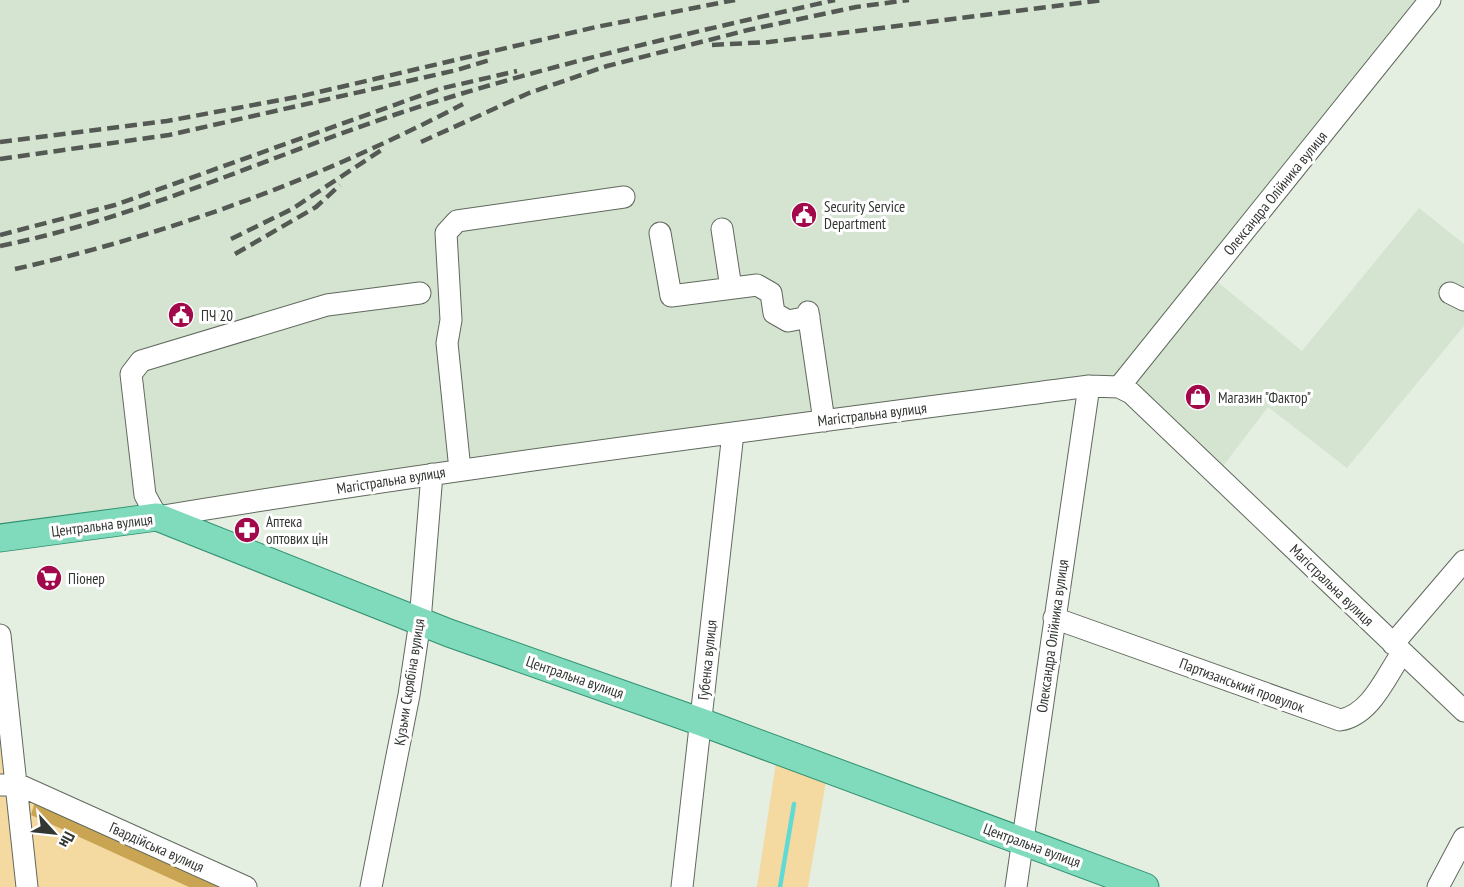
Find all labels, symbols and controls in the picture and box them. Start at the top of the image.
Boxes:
street label: Олександра Олійника вулиця [1219,127,1331,259]
place label: Security Service Department [824,197,905,233]
public building icon: Security Service Department [789,200,819,230]
public building icon: ПЧ 20 [166,300,196,330]
place label: ПЧ 20 [201,306,233,325]
shop icon: Магазин "Фактор" [1183,382,1213,412]
place label: Магазин "Фактор" [1218,388,1311,407]
street label: Магістральна вулиця [816,398,928,430]
street label: Магістральна вулиця [335,462,447,498]
street label: Центральна вулиця [50,509,154,541]
place label: Аптека оптових цін [266,512,328,548]
pharmacy icon: Аптека оптових цін [232,515,262,545]
street label: Магістральна вулиця [1286,540,1378,630]
street label: Олександра Олійника вулиця [1032,558,1072,714]
supermarket icon: Піонер [34,563,64,593]
place label: Піонер [68,569,105,588]
street label: Кузьми Скрябіна вулиця [390,617,428,747]
street label: Губенка вулиця [693,619,721,701]
street label: Центральна вулиця [524,651,627,703]
street label: Партизанський провулок [1177,654,1307,717]
north arrow [24,803,84,863]
street label: Гвардійська вулиця [107,818,207,876]
street label: Центральна вулиця [981,819,1083,871]
text: Пн [55,828,80,851]

